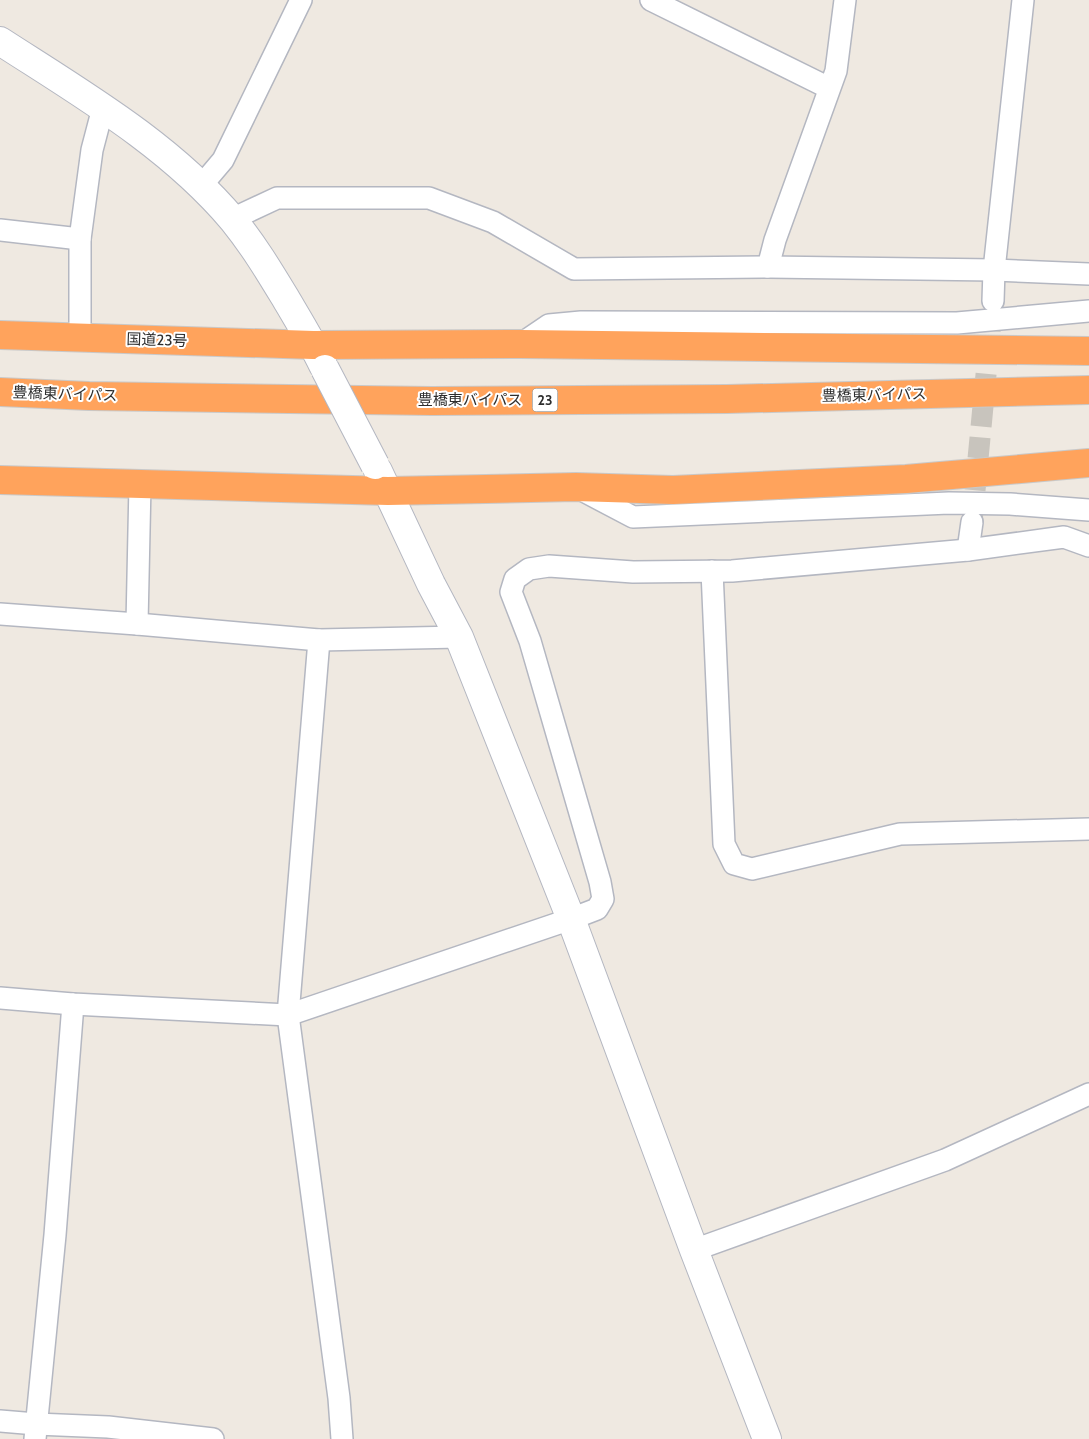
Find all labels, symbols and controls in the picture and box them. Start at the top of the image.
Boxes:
street label: 国道23号 [126,330,188,350]
street label: 豊橋東バイパス [12,383,118,405]
street label: 豊橋東バイパス [821,385,927,405]
road number: 23 [532,388,558,412]
street label: 豊橋東バイパス [418,391,522,409]

